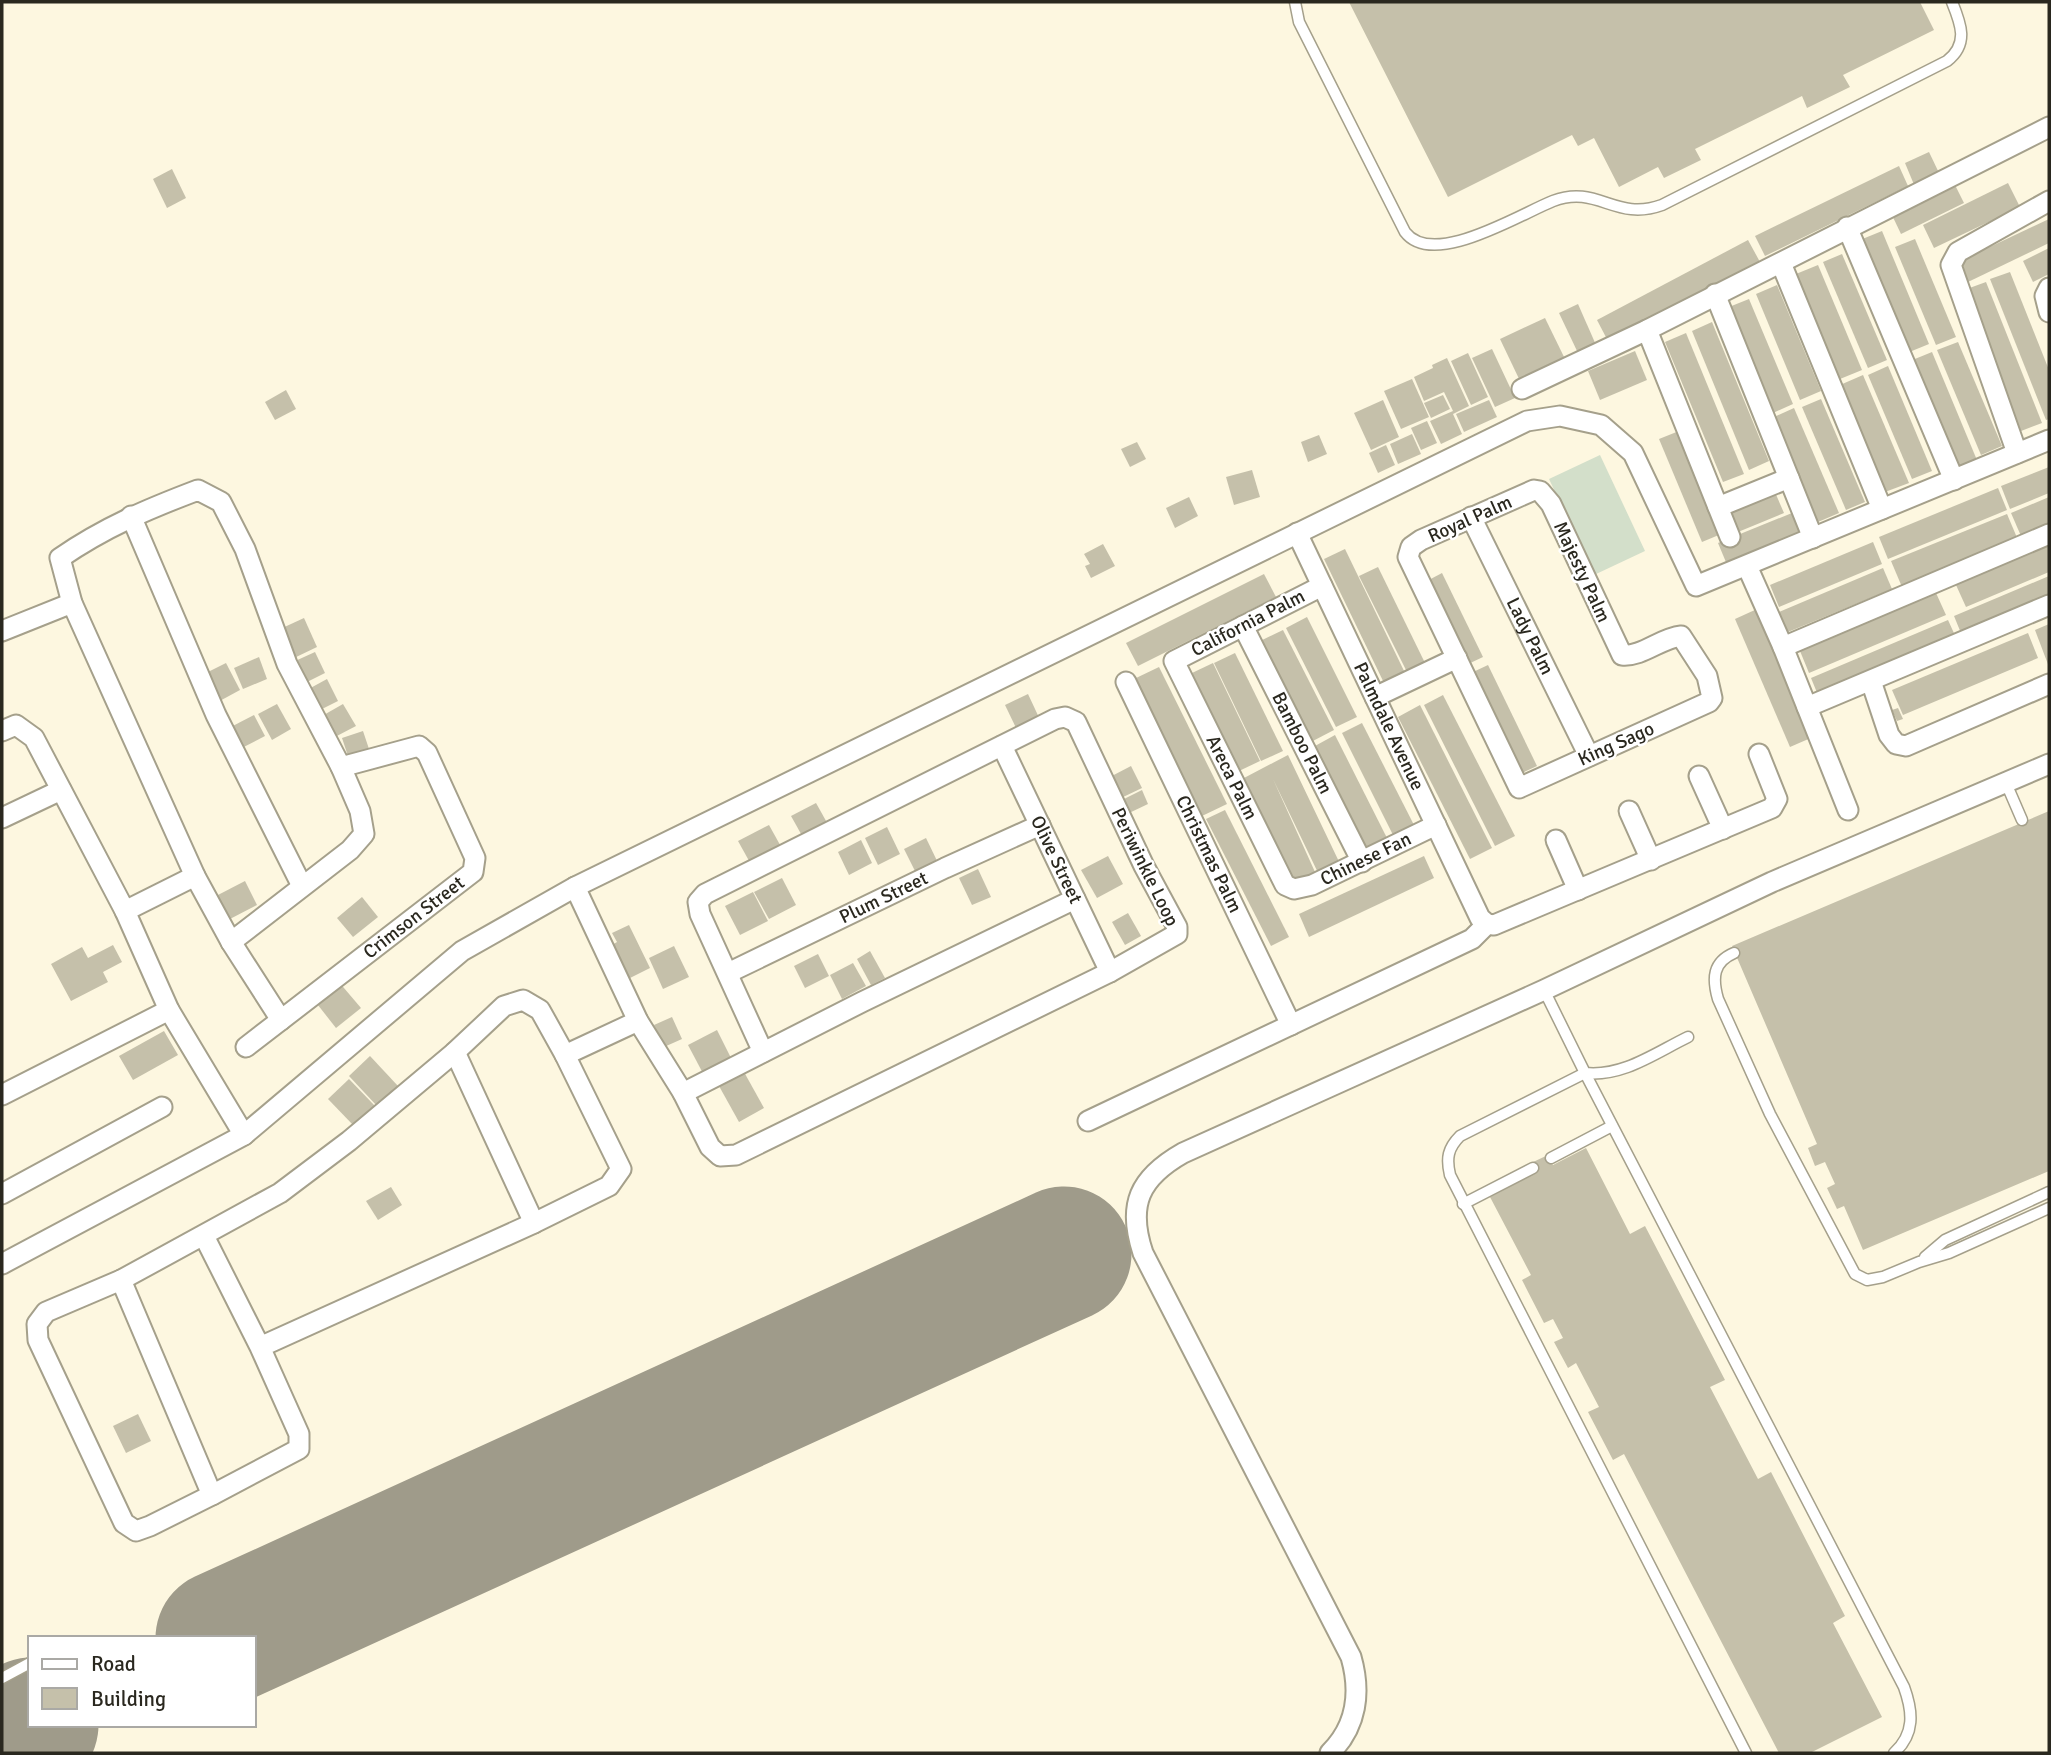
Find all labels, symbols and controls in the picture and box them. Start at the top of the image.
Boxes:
street label: Royal Palm [1424,490,1516,548]
street label: Majesty Palm [1548,518,1616,626]
street label: California Palm [1187,584,1309,662]
street label: Lady Palm [1501,594,1559,679]
street label: Palmdale Avenue [1348,658,1430,794]
street label: Bamboo Palm [1266,688,1338,798]
street label: King Sago [1574,717,1658,771]
street label: Areca Palm [1201,731,1263,824]
street label: Christmas Palm [1170,792,1247,917]
street label: Periwinkle Loop [1106,804,1184,930]
street label: Olive Street [1025,812,1088,908]
street label: Chinese Fan [1316,827,1415,891]
street label: Plum Street [836,866,932,929]
street label: Crimson Street [358,871,470,964]
legend [28,1636,256,1727]
text: Road [91,1651,136,1677]
text: Building [91,1686,166,1712]

